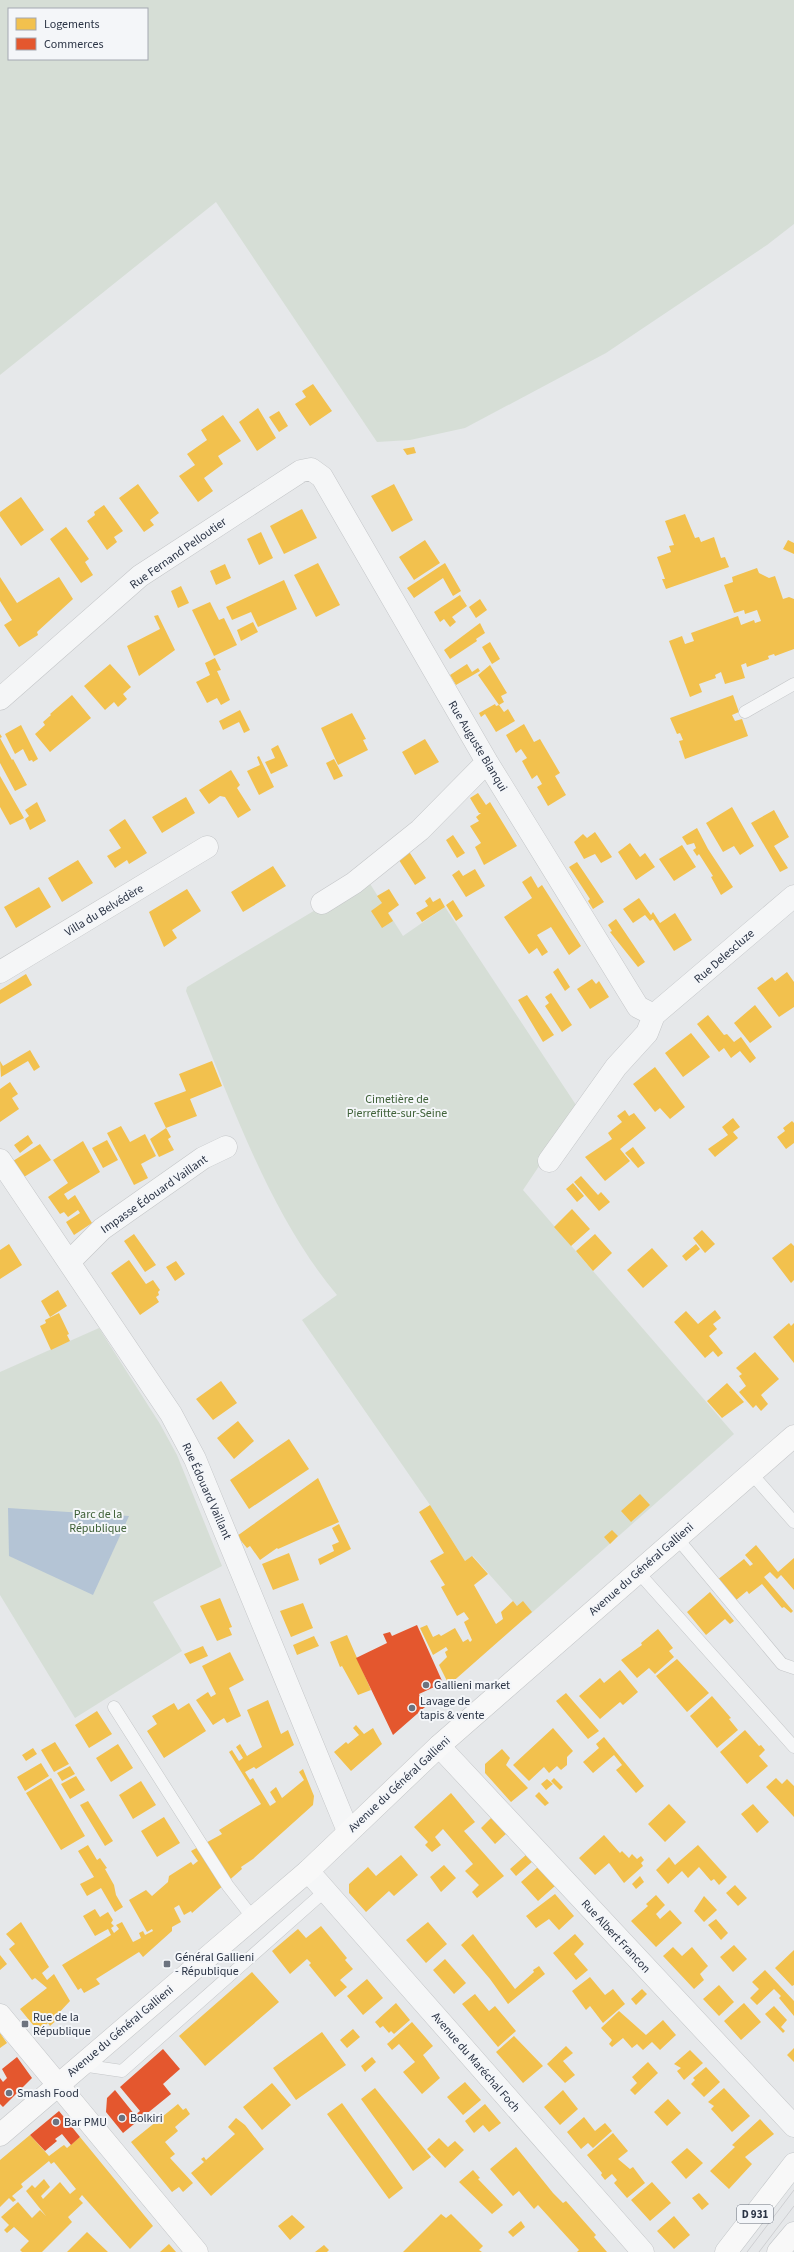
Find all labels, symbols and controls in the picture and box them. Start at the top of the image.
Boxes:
legend [8,8,148,60]
text: Logements [44,16,99,33]
text: Commerces [44,36,103,53]
street label: Rue Fernand Pelloutier [126,513,231,593]
street label: Rue Auguste Blanqui [444,698,511,795]
street label: Villa du Belvédère [62,880,147,941]
street label: Rue Delescluze [690,925,758,987]
park label: Cimetière de Pierrefitte-sur-Seine [347,1091,447,1122]
street label: Impasse Édouard Vaillant [97,1151,211,1238]
street label: Rue Édouard Vaillant [178,1440,236,1542]
park label: Parc de la République [69,1506,127,1537]
street label: Avenue du Général Gallieni [585,1519,698,1620]
place label: Gallieni market [434,1677,510,1694]
marker: Gallieni market [421,1680,431,1690]
place label: Lavage de tapis & vente [420,1693,485,1724]
marker: Lavage de tapis & vente [407,1703,417,1713]
street label: Avenue du Général Gallieni [344,1732,454,1836]
street label: Rue Albert Francon [577,1896,654,1977]
place label: Général Gallieni - République [175,1949,254,1980]
marker: Général Gallieni - République [162,1959,172,1969]
street label: Avenue du Général Gallieni [63,1982,177,2081]
place label: Rue de la République [33,2009,91,2040]
street label: Avenue du Maréchal Foch [427,2009,524,2116]
marker: Rue de la République [20,2019,30,2029]
place label: Smash Food [17,2085,79,2102]
marker: Smash Food [4,2088,14,2098]
place label: Bolkiri [130,2110,163,2127]
marker: Bolkiri [117,2113,127,2123]
place label: Bar PMU [64,2114,107,2131]
marker: Bar PMU [51,2117,61,2127]
road number: D 931 [737,2205,773,2223]

